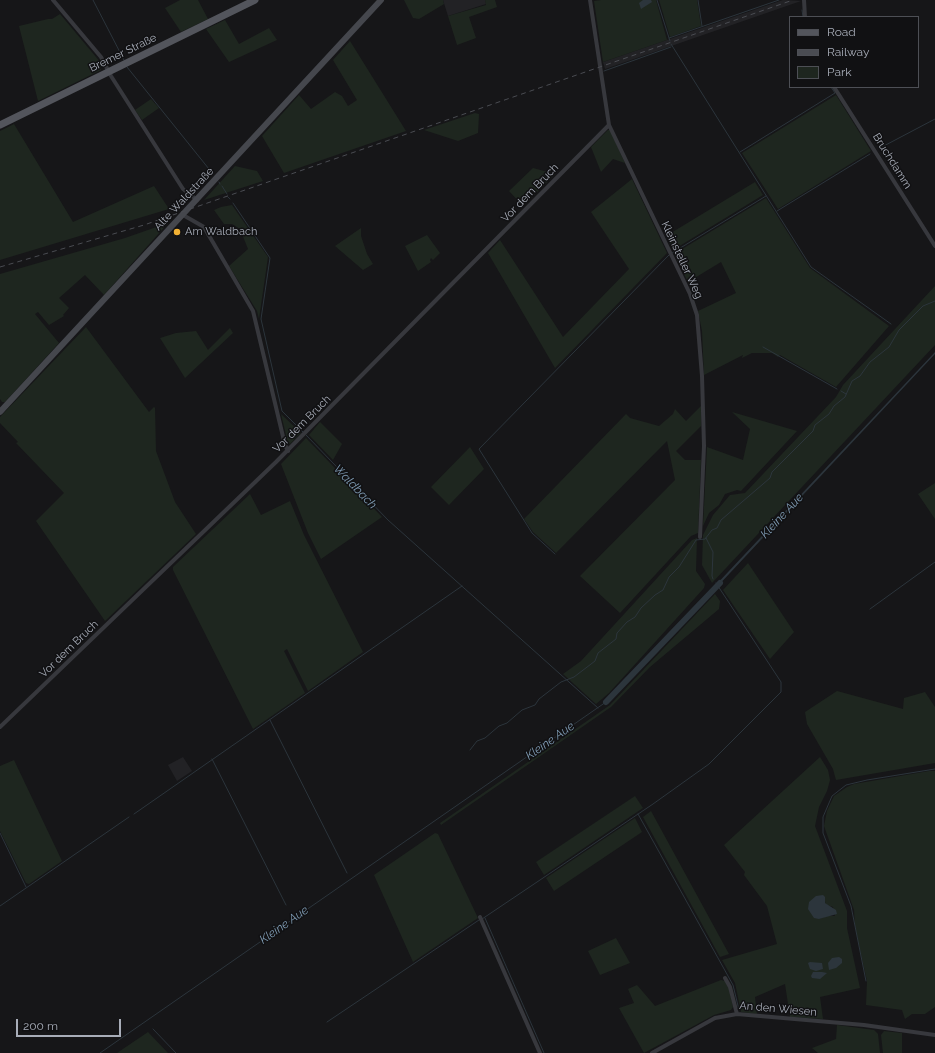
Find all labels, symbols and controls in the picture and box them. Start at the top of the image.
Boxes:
legend [789,16,919,88]
text: Road [827,25,856,39]
street label: Bremer Straße [87,31,159,75]
text: Railway [827,45,869,59]
text: Park [827,65,852,79]
street label: Bruchdamm [870,131,914,191]
street label: Vor dem Bruch [499,161,561,225]
street label: Alte Waldstraße [151,165,217,233]
street label: Kleinsteller Weg [658,219,706,301]
place label: Am Waldbach [185,225,257,239]
marker: Am Waldbach [172,227,182,237]
street label: Vor dem Bruch [270,392,334,456]
water label: Waldbach [330,462,380,512]
water label: Kleine Aue [757,490,807,542]
street label: Vor dem Bruch [37,618,101,680]
water label: Kleine Aue [523,719,577,763]
water label: Kleine Aue [257,903,311,947]
street label: An den Wiesen [739,999,817,1019]
scale bar [18,1011,123,1037]
text: 200 m [23,1019,58,1033]

